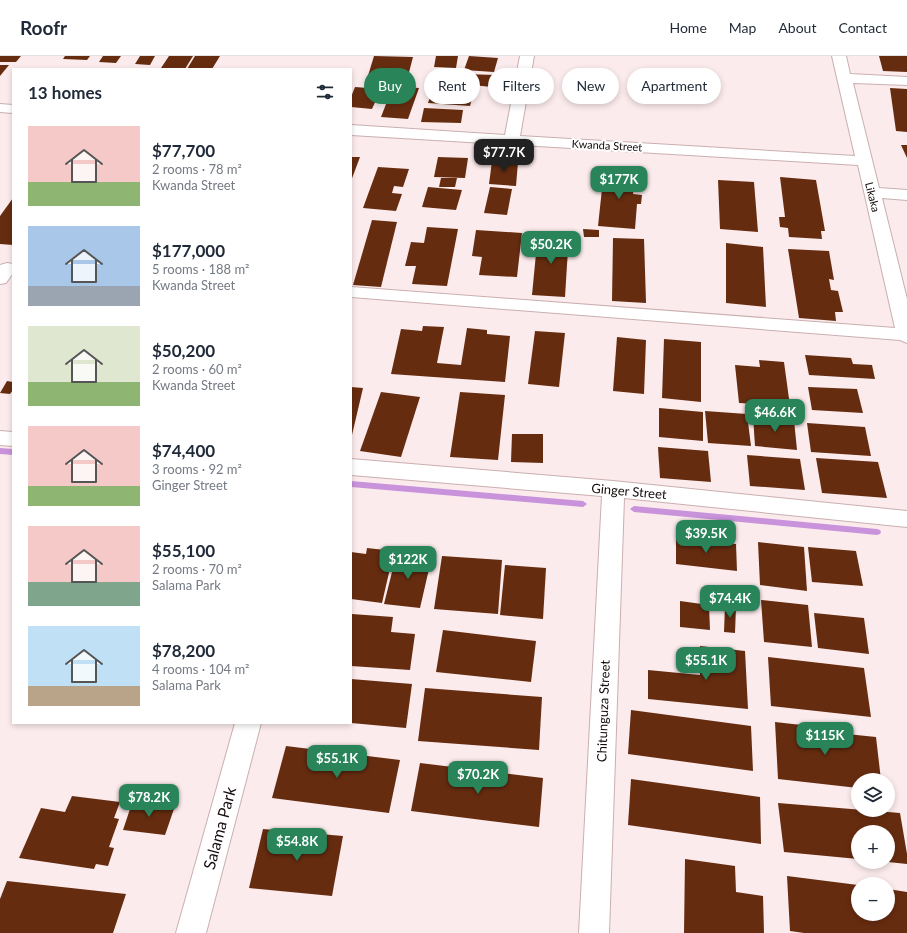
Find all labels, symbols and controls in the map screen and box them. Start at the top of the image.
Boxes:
text: Roofr [20,16,67,39]
text: Home [669,19,707,36]
text: Map [729,19,756,36]
text: About [778,19,816,36]
text: Contact [838,19,887,36]
chip: Buy [364,68,416,104]
chip: Rent [424,68,480,104]
chip: Filters [488,68,554,104]
chip: New [562,68,619,104]
chip: Apartment [627,68,721,104]
icon: filters [314,81,336,103]
text: 13 homes [28,82,102,103]
street label: Kwanda Street [571,137,643,153]
pin: $77.7K [471,139,537,173]
text: $77,700 [152,140,215,161]
icon: home [60,142,108,190]
text: $77.7K [483,144,525,160]
text: 2 rooms · 78 m² [152,161,242,177]
pin: $177K [591,166,647,200]
text: $177K [599,171,639,187]
text: Kwanda Street [152,177,235,193]
street label: Likaka [863,181,883,213]
pin: $50.2K [518,231,584,265]
text: $50.2K [530,236,572,252]
text: $177,000 [152,240,225,261]
icon: home [60,242,108,290]
text: 5 rooms · 188 m² [152,261,249,277]
text: Kwanda Street [152,277,235,293]
text: $50,200 [152,340,215,361]
icon: home [60,342,108,390]
text: 2 rooms · 60 m² [152,361,242,377]
text: Kwanda Street [152,377,235,393]
pin: $46.6K [742,399,808,433]
text: $46.6K [754,404,796,420]
text: $74,400 [152,440,215,461]
icon: home [60,442,108,490]
text: 3 rooms · 92 m² [152,461,242,477]
text: Ginger Street [152,477,227,493]
street label: Ginger Street [591,480,668,502]
pin: $39.5K [673,520,739,554]
text: $39.5K [685,525,727,541]
text: $55,100 [152,540,215,561]
icon: home [60,542,108,590]
pin: $122K [380,546,436,580]
text: $122K [388,551,428,567]
text: 2 rooms · 70 m² [152,561,242,577]
text: Salama Park [152,577,221,593]
pin: $74.4K [697,585,763,619]
text: $74.4K [709,590,751,606]
text: $78,200 [152,640,215,661]
icon: home [60,642,108,690]
pin: $55.1K [673,647,739,681]
text: $55.1K [685,652,727,668]
street label: Chitunguza Street [593,659,613,762]
text: 4 rooms · 104 m² [152,661,249,677]
text: Salama Park [152,677,221,693]
pin: $115K [797,722,853,756]
text: $115K [805,727,845,743]
pin: $55.1K [304,745,370,779]
text: $55.1K [316,750,358,766]
pin: $70.2K [445,761,511,795]
text: $70.2K [457,766,499,782]
map controls [851,773,895,921]
button: layers [851,773,895,817]
pin: $78.2K [116,784,182,818]
street label: Salama Park [199,784,239,871]
text: $78.2K [128,789,170,805]
button: + [851,825,895,869]
pin: $54.8K [264,828,330,862]
text: $54.8K [276,833,318,849]
button: − [851,877,895,921]

